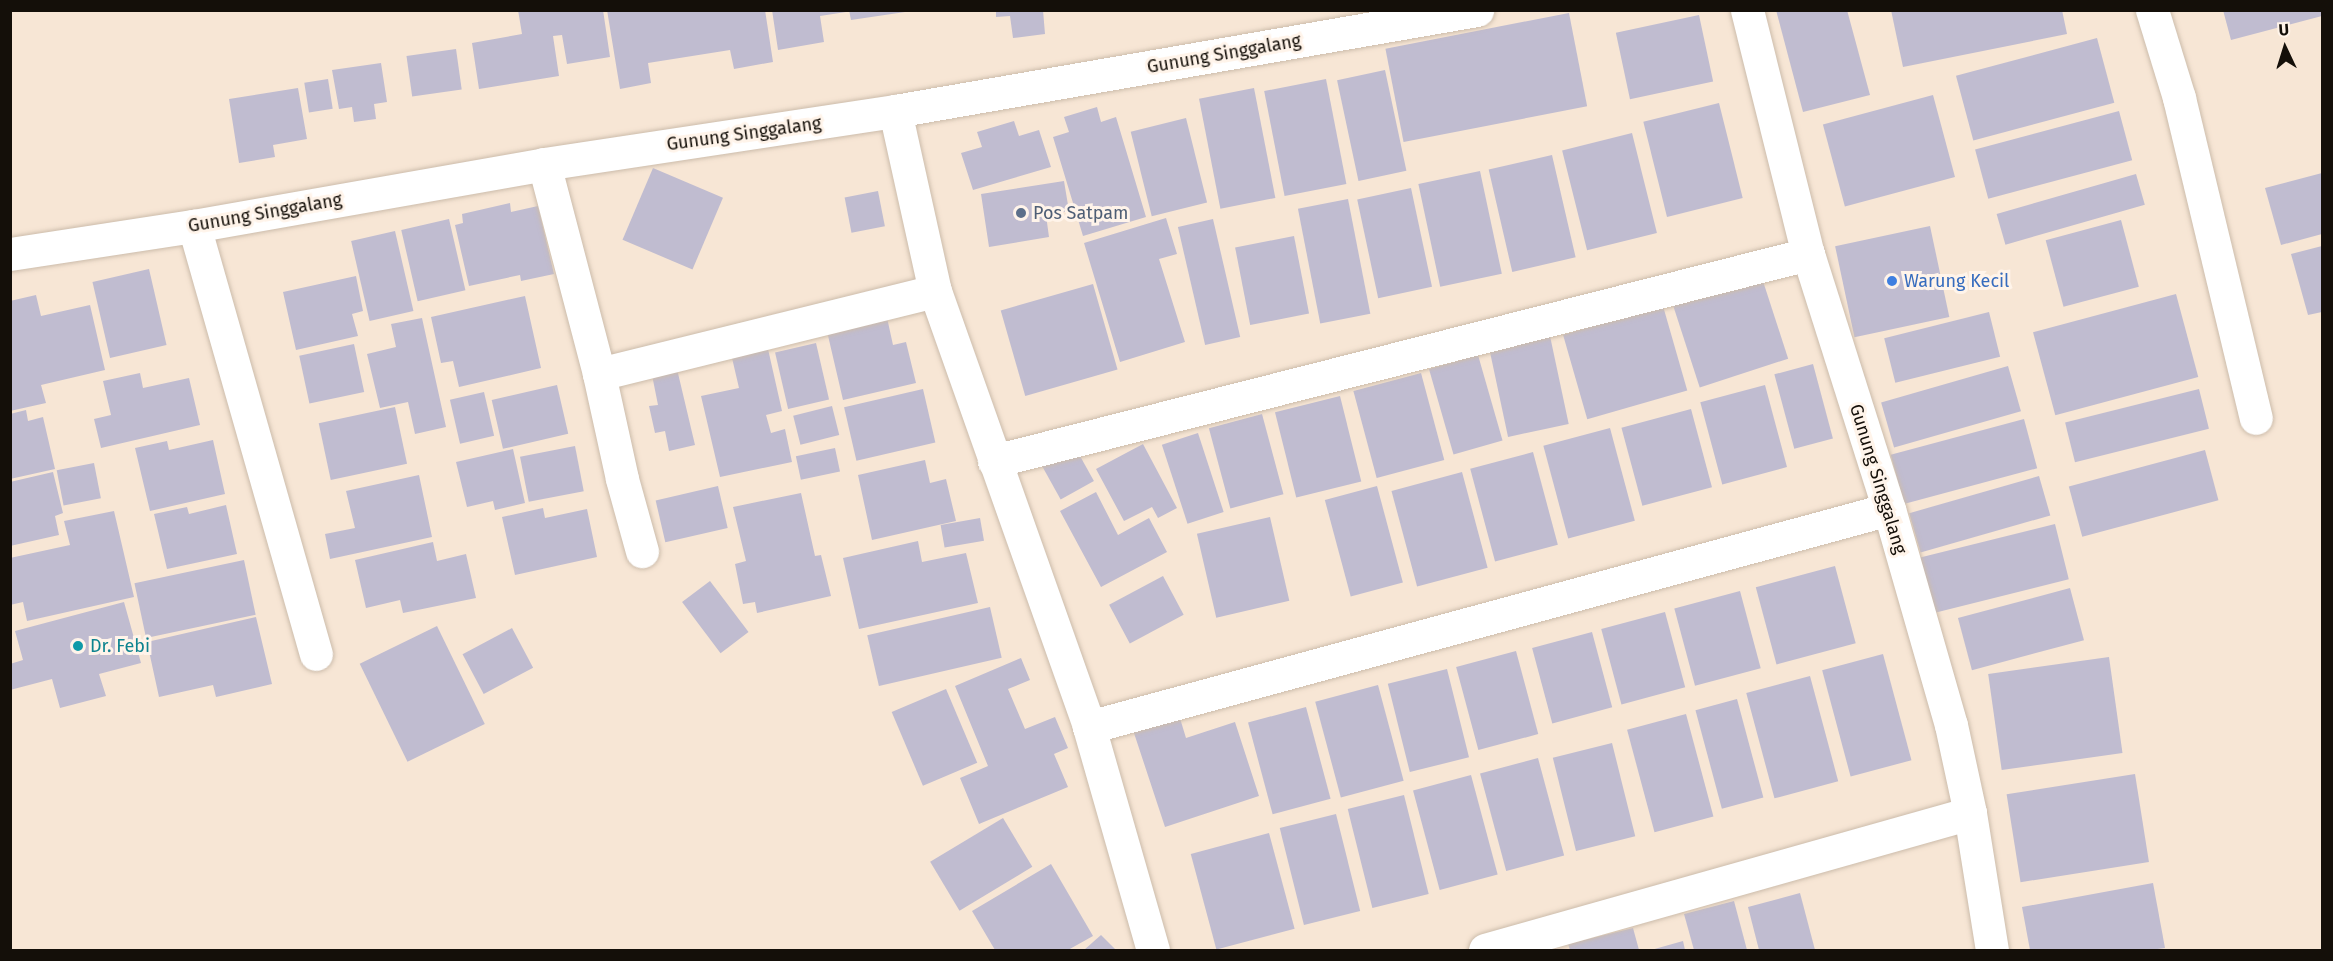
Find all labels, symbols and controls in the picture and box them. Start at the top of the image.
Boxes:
north arrow [2255,18,2315,78]
text: U [2278,20,2290,39]
street label: Gunung Singgalang [1145,30,1303,78]
street label: Gunung Singgalang [665,112,823,156]
street label: Gunung Singgalang [186,189,344,237]
place label: Pos Satpam [1033,202,1128,224]
marker: Pos Satpam [1014,206,1028,220]
place label: Warung Kecil [1904,270,2009,292]
marker: Warung Kecil [1885,274,1899,288]
street label: Gunung Singgalang [1845,401,1911,557]
place label: Dr. Febi [90,635,150,657]
marker: Dr. Febi [71,639,85,653]

